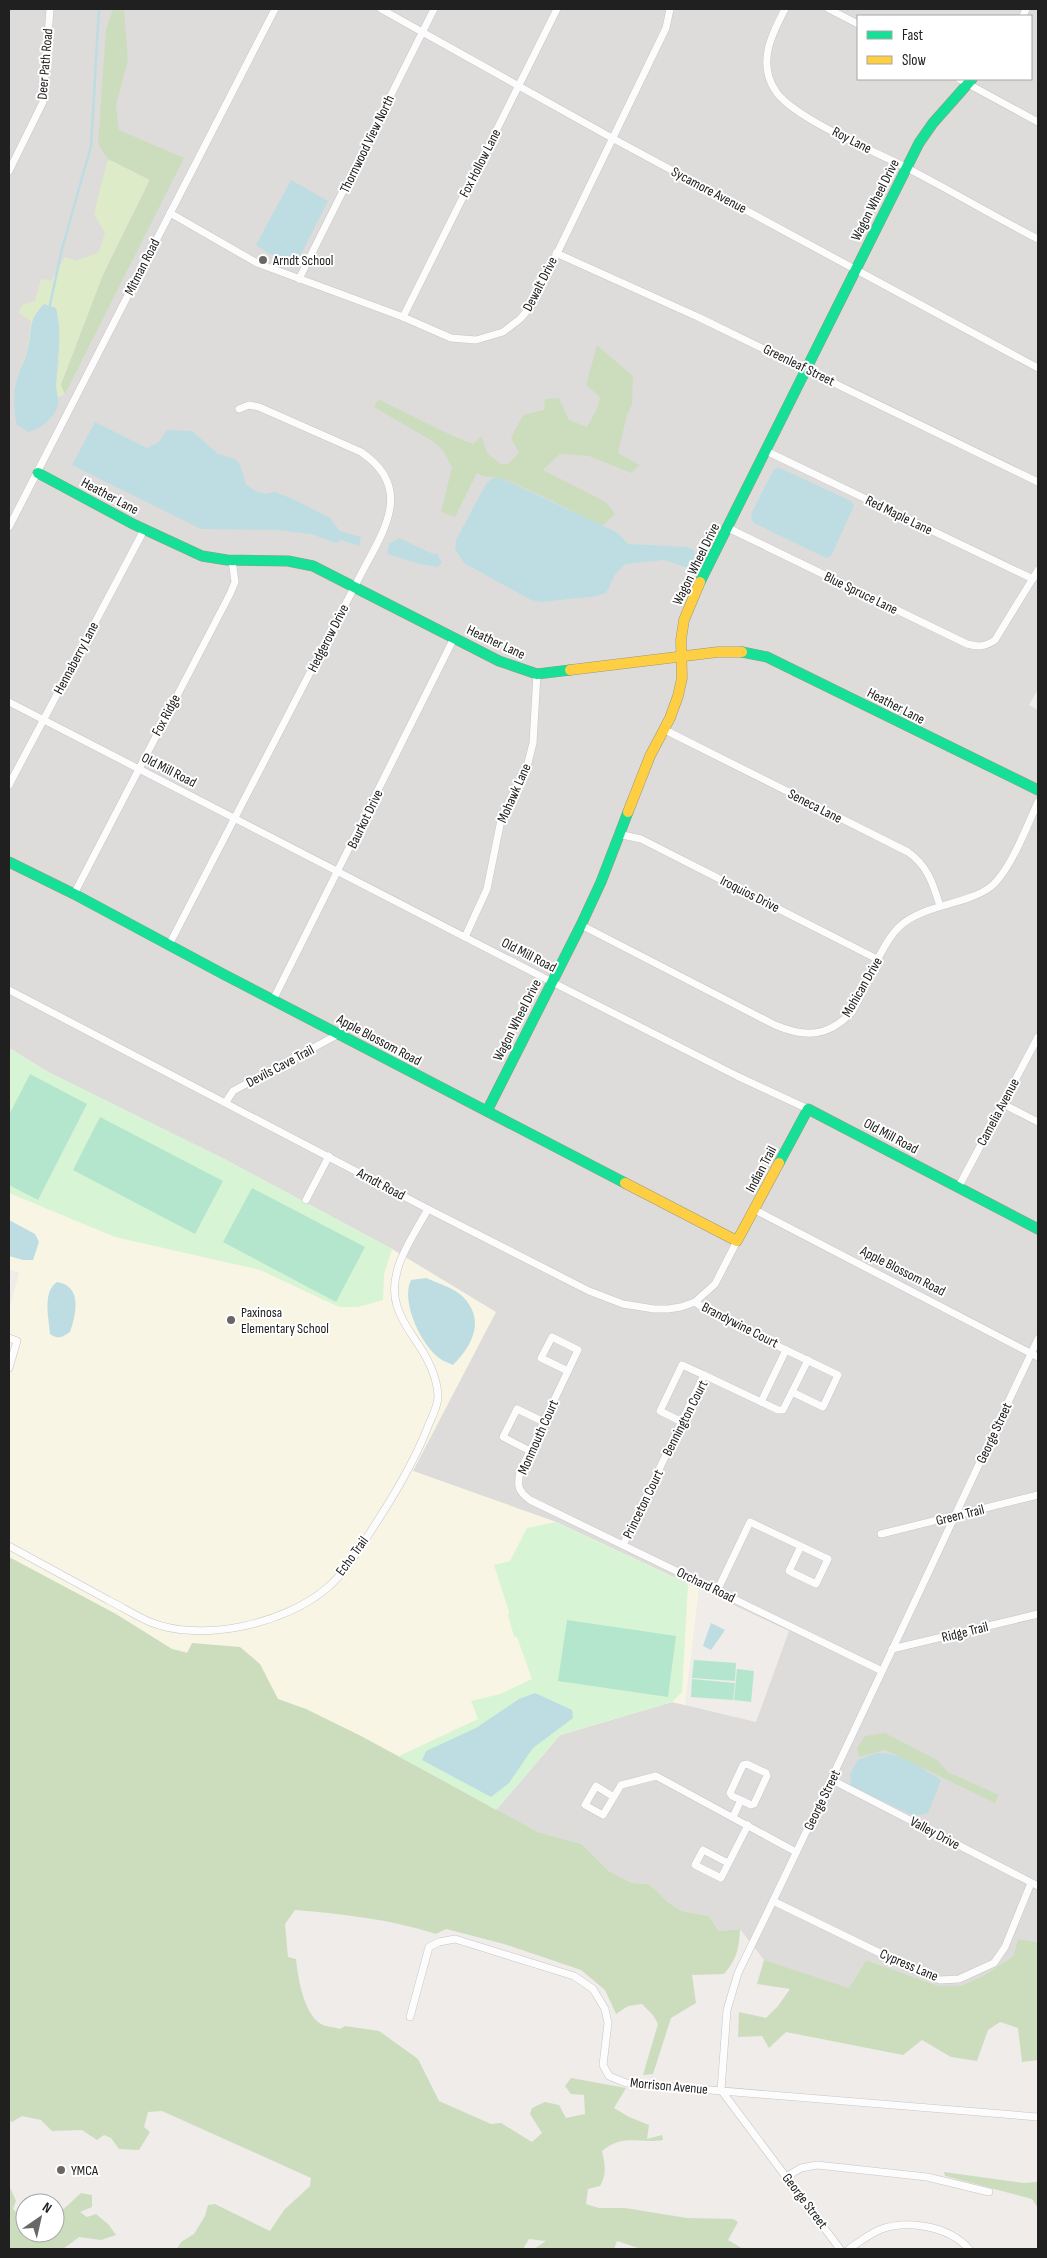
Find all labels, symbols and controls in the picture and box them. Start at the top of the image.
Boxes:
legend [857,15,1032,80]
text: Fast [902,26,924,45]
street label: Deer Path Road [33,28,57,100]
text: Slow [902,51,926,70]
street label: Thornwood View North [336,92,398,196]
street label: Roy Lane [830,123,874,157]
street label: Fox Hollow Lane [456,126,504,200]
street label: Wagon Wheel Drive [847,156,903,244]
street label: Sycamore Avenue [668,163,750,217]
street label: Mitman Road [121,236,164,298]
place label: Arndt School [272,252,333,269]
marker: Arndt School [257,254,269,266]
street label: Dewalt Drive [519,254,561,314]
street label: Greenleaf Street [760,340,838,390]
street label: Heather Lane [78,474,142,518]
street label: Red Maple Lane [863,492,935,538]
street label: Wagon Wheel Drive [669,520,723,608]
street label: Blue Spruce Lane [821,568,901,618]
street label: Hedgerow Drive [304,601,352,675]
street label: Hennaberry Lane [50,619,102,697]
street label: Heather Lane [464,621,528,663]
street label: Heather Lane [864,684,928,728]
street label: Fox Ridge [148,691,184,739]
street label: Old Mill Road [139,749,199,791]
street label: Mohawk Lane [493,761,535,825]
street label: Seneca Lane [785,785,845,827]
street label: Baurkot Drive [343,787,387,851]
street label: Iroquios Drive [718,872,782,916]
street label: Old Mill Road [499,934,559,976]
street label: Mohican Drive [838,954,886,1020]
street label: Wagon Wheel Drive [489,976,545,1064]
street label: Apple Blossom Road [333,1010,424,1069]
street label: Devils Cave Trail [243,1041,317,1091]
street label: Camelia Avenue [973,1075,1023,1149]
street label: Old Mill Road [861,1115,921,1157]
street label: Indian Trail [742,1143,780,1195]
street label: Arndt Road [353,1164,408,1204]
street label: Apple Blossom Road [857,1242,949,1300]
street label: Brandywine Court [699,1298,781,1352]
place label: Paxinosa Elementary School [241,1304,329,1337]
marker: Paxinosa Elementary School [225,1314,237,1326]
street label: Bennington Court [659,1377,711,1459]
street label: Monmouth Court [514,1397,562,1477]
street label: George Street [973,1400,1015,1466]
street label: Princeton Court [619,1467,667,1541]
street label: Green Trail [934,1501,986,1529]
street label: Echo Trail [332,1533,372,1579]
street label: Orchard Road [674,1564,738,1606]
street label: Ridge Trail [940,1618,990,1646]
street label: George Street [800,1767,844,1833]
street label: Valley Drive [907,1813,963,1853]
street label: Cypress Lane [877,1945,941,1985]
street label: Morrison Avenue [629,2074,709,2098]
place label: YMCA [71,2162,99,2179]
marker: YMCA [55,2164,67,2176]
street label: George Street [779,2170,831,2232]
north arrow [15,2193,65,2243]
text: N [39,2198,55,2217]

